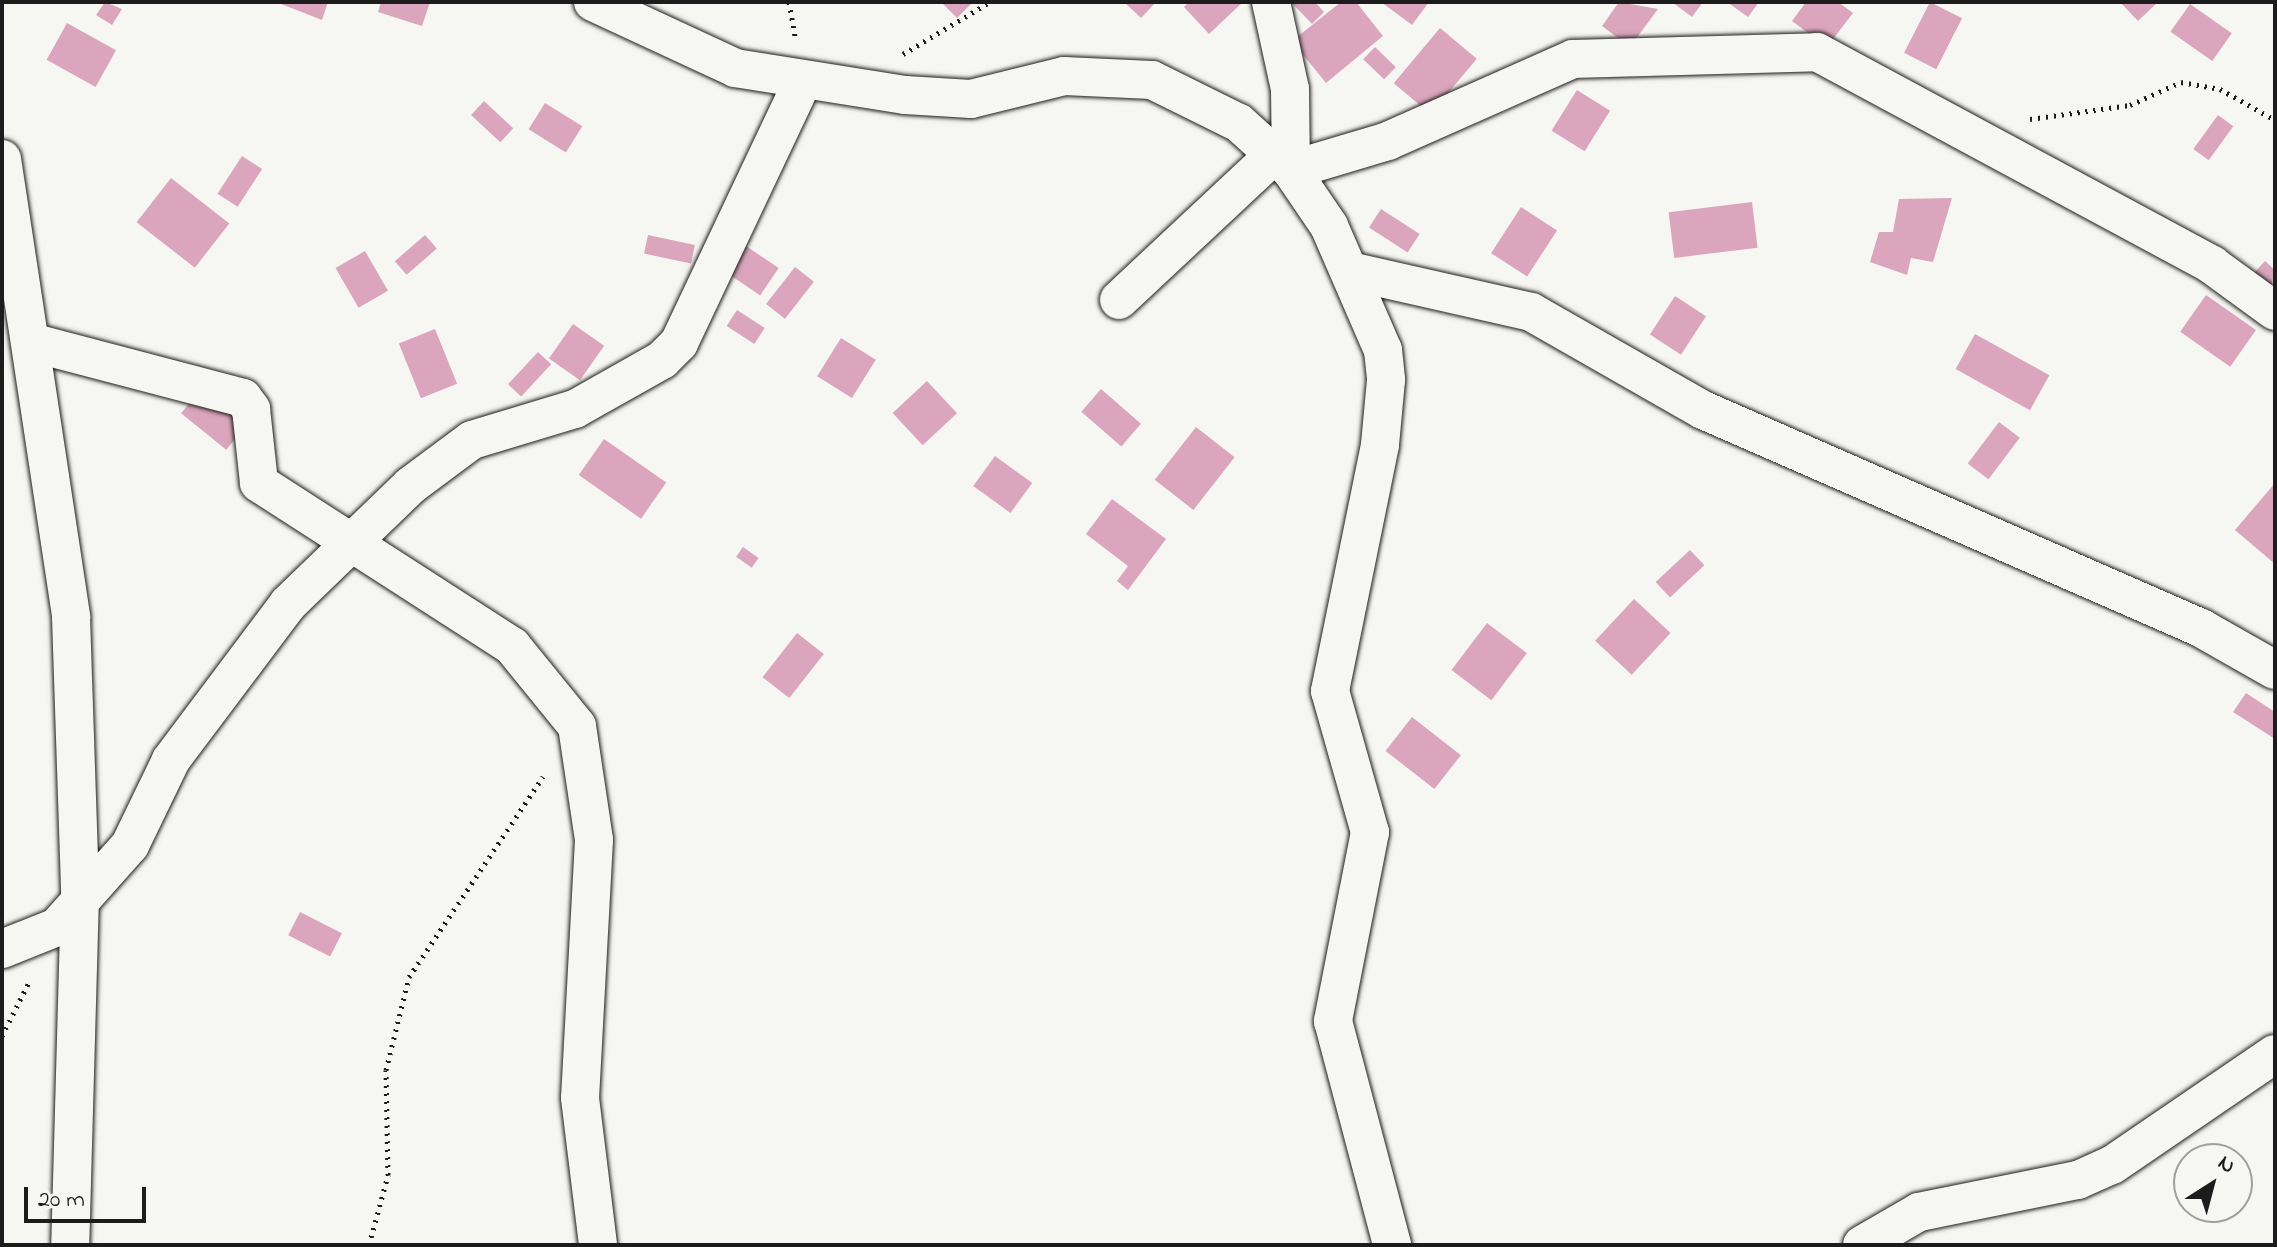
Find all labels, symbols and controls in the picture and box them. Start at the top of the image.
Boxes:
north arrow [2173,1143,2253,1223]
text: N [2211,1148,2241,1183]
scale bar [28,1171,150,1221]
text: 20 m [38,1183,85,1218]

